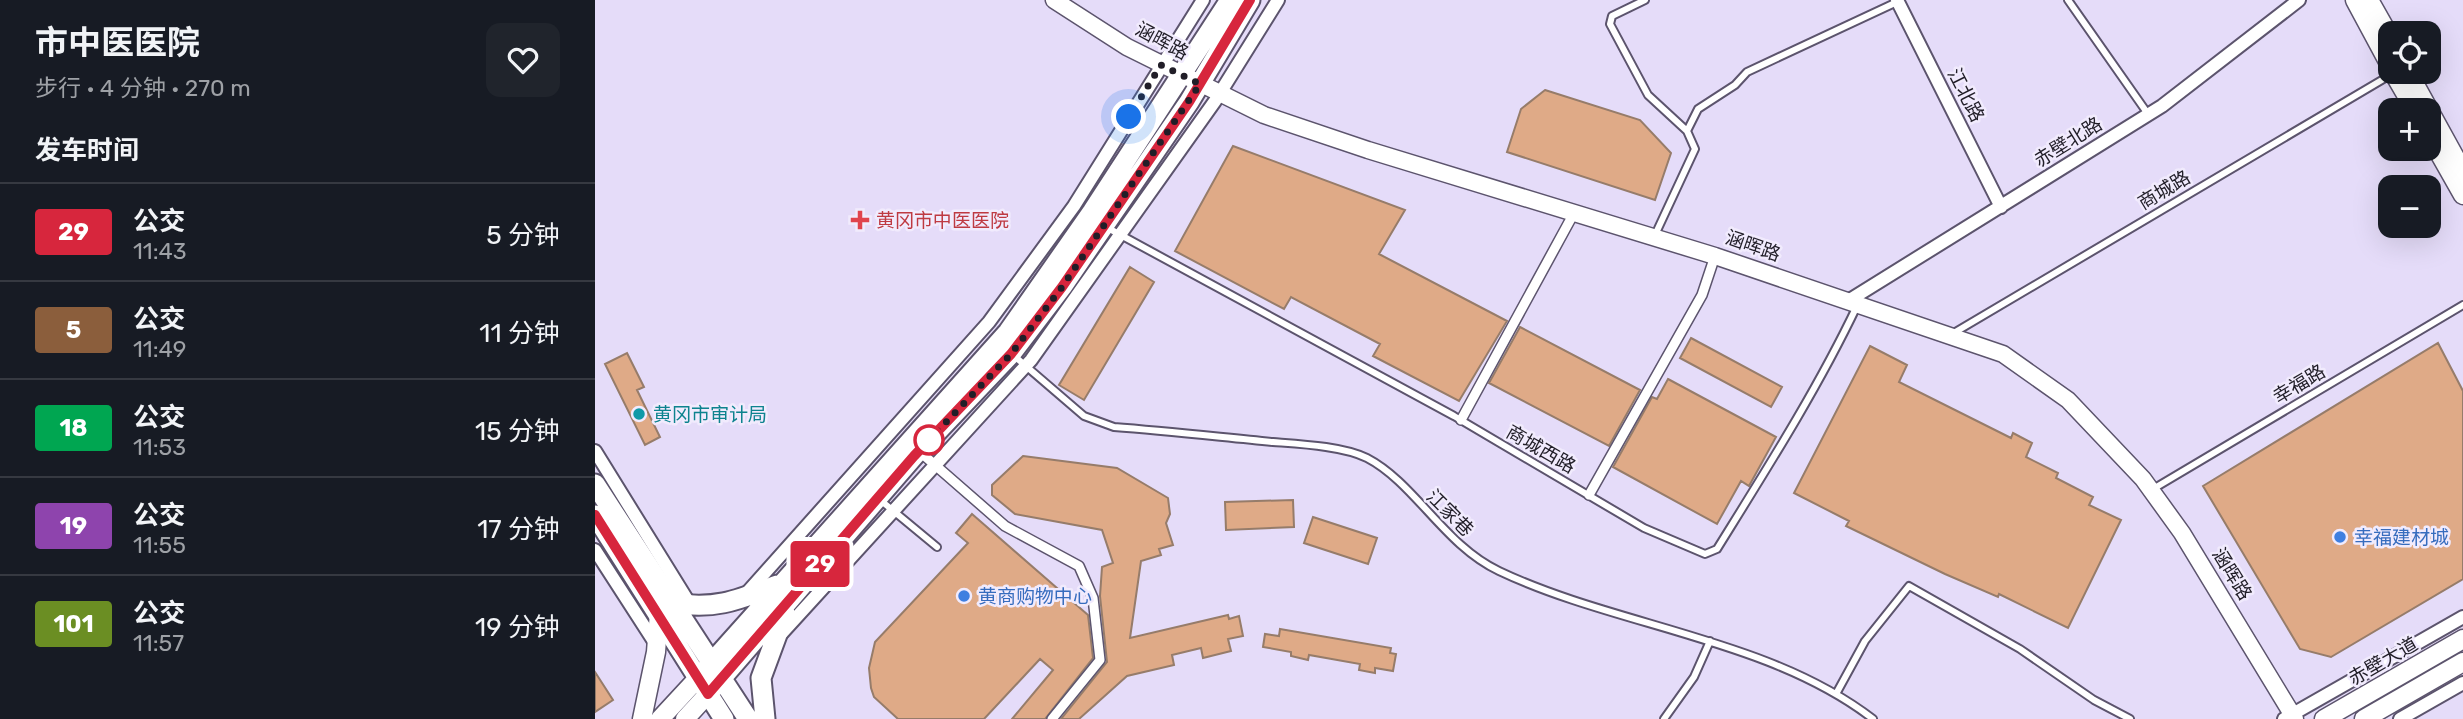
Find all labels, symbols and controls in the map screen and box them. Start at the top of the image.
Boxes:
street label: 涵晖路 [1131,17,1193,65]
map controls [2378,21,2441,238]
button: locate [2378,21,2441,84]
text: 市中医医院 [35,23,200,62]
button: heart [486,23,560,97]
street label: 江北路 [1943,64,1989,126]
text: 步行 · 4 分钟 · 270 m [35,74,251,102]
button: + [2378,98,2441,161]
your location [1111,99,1146,134]
street label: 赤壁北路 [2030,112,2106,172]
text: 发车时间 [35,135,139,166]
street label: 商城路 [2134,165,2194,215]
button: − [2378,175,2441,238]
text: 公交 [133,206,185,237]
place label: 黄冈市中医医院 [876,209,1009,232]
marker: 黄冈市中医医院 [850,210,870,230]
text: 29 [58,218,89,246]
text: 5 分钟 [486,220,560,251]
street label: 涵晖路 [1722,226,1784,266]
text: 11:43 [133,237,187,265]
text: 公交 [133,304,185,335]
text: 5 [66,316,81,344]
text: 11 分钟 [479,318,560,349]
text: 11:49 [133,335,186,363]
street label: 幸福路 [2269,359,2329,409]
text: 公交 [133,402,185,433]
place label: 黄冈市审计局 [653,403,767,426]
marker: 黄冈市审计局 [631,406,647,422]
text: 18 [59,414,88,442]
text: 15 分钟 [475,416,560,447]
street label: 商城西路 [1502,420,1580,478]
unlabelled marker [914,425,944,455]
text: 11:53 [133,433,186,461]
street label: 江家巷 [1422,485,1478,541]
text: 公交 [133,500,185,531]
text: 19 [60,512,87,540]
text: 17 分钟 [477,514,560,545]
place label: 幸福建材城 [2354,526,2449,549]
marker: 幸福建材城 [2332,529,2348,545]
text: 11:55 [133,531,186,559]
line badge: 29 [789,541,851,587]
street label: 涵晖路 [2207,544,2257,604]
text: 29 [805,550,835,578]
place label: 黄商购物中心 [978,585,1092,608]
marker: 黄商购物中心 [956,588,972,604]
text: 公交 [133,598,185,629]
text: 101 [53,610,94,638]
text: 19 分钟 [475,612,560,643]
text: 11:57 [133,629,184,657]
street label: 赤壁大道 [2344,632,2422,690]

